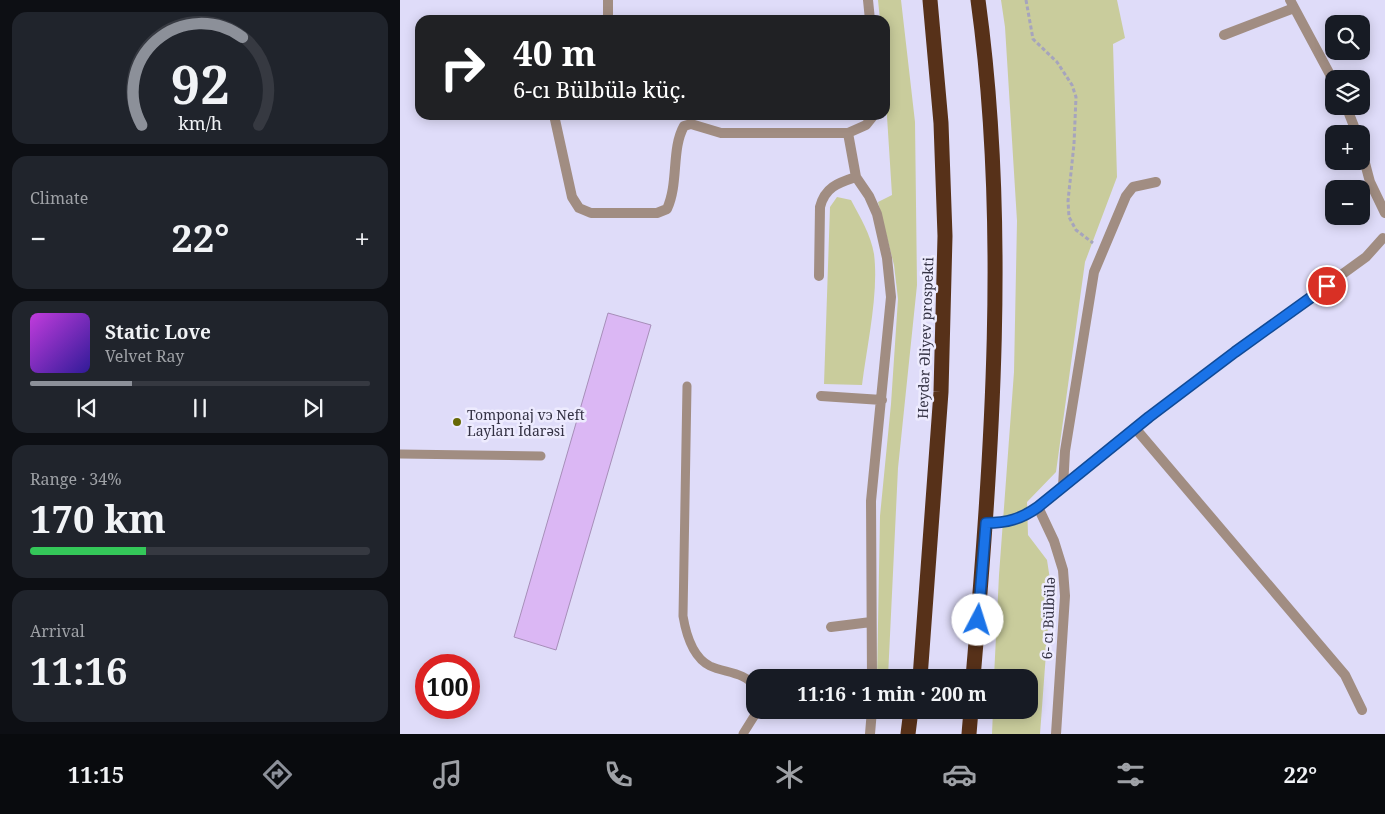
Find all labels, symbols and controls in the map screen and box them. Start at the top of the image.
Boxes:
map controls [1325,15,1370,225]
button: search [1325,15,1370,60]
text: 40 m [513,29,596,76]
icon: right [430,35,495,100]
text: 92 [171,48,229,119]
button: layers [1325,70,1370,115]
text: 6-cı Bülbülə küç. [513,74,686,104]
text: km/h [178,111,222,135]
button: + [1325,125,1370,170]
button: − [1325,180,1370,225]
text: Climate [30,187,88,209]
text: 22° [171,211,229,263]
text: − [30,219,46,257]
text: + [354,219,370,257]
street label: Heydər Əliyev prospekti [913,256,937,419]
pin [1306,265,1348,307]
icon: arrive [1313,272,1341,300]
text: Static Love [105,319,211,345]
text: Velvet Ray [105,345,184,367]
icon: previous [73,394,101,422]
icon: pause [186,394,214,422]
icon: next [299,394,327,422]
place label: Tomponaj vэ Neft Layları İdarəsi [467,405,585,440]
marker: Tomponaj vэ Neft Layları İdarəsi [451,416,463,428]
text: Range · 34% [30,468,122,490]
text: 170 km [30,492,166,544]
street label: 6- cı Bülbülə [1037,576,1059,660]
position arrow [951,593,1003,645]
text: Arrival [30,620,85,642]
text: 11:16 [30,644,127,696]
speed limit sign: 100 [415,654,480,719]
text: 11:16 · 1 min · 200 m [797,681,987,707]
icon: directions [260,757,295,792]
icon: music [430,757,465,792]
icon: phone [601,757,636,792]
icon: climate [772,757,807,792]
icon: car [942,757,977,792]
icon: filters [1113,757,1148,792]
text: 11:15 [68,759,124,789]
text: 22° [1283,759,1317,789]

